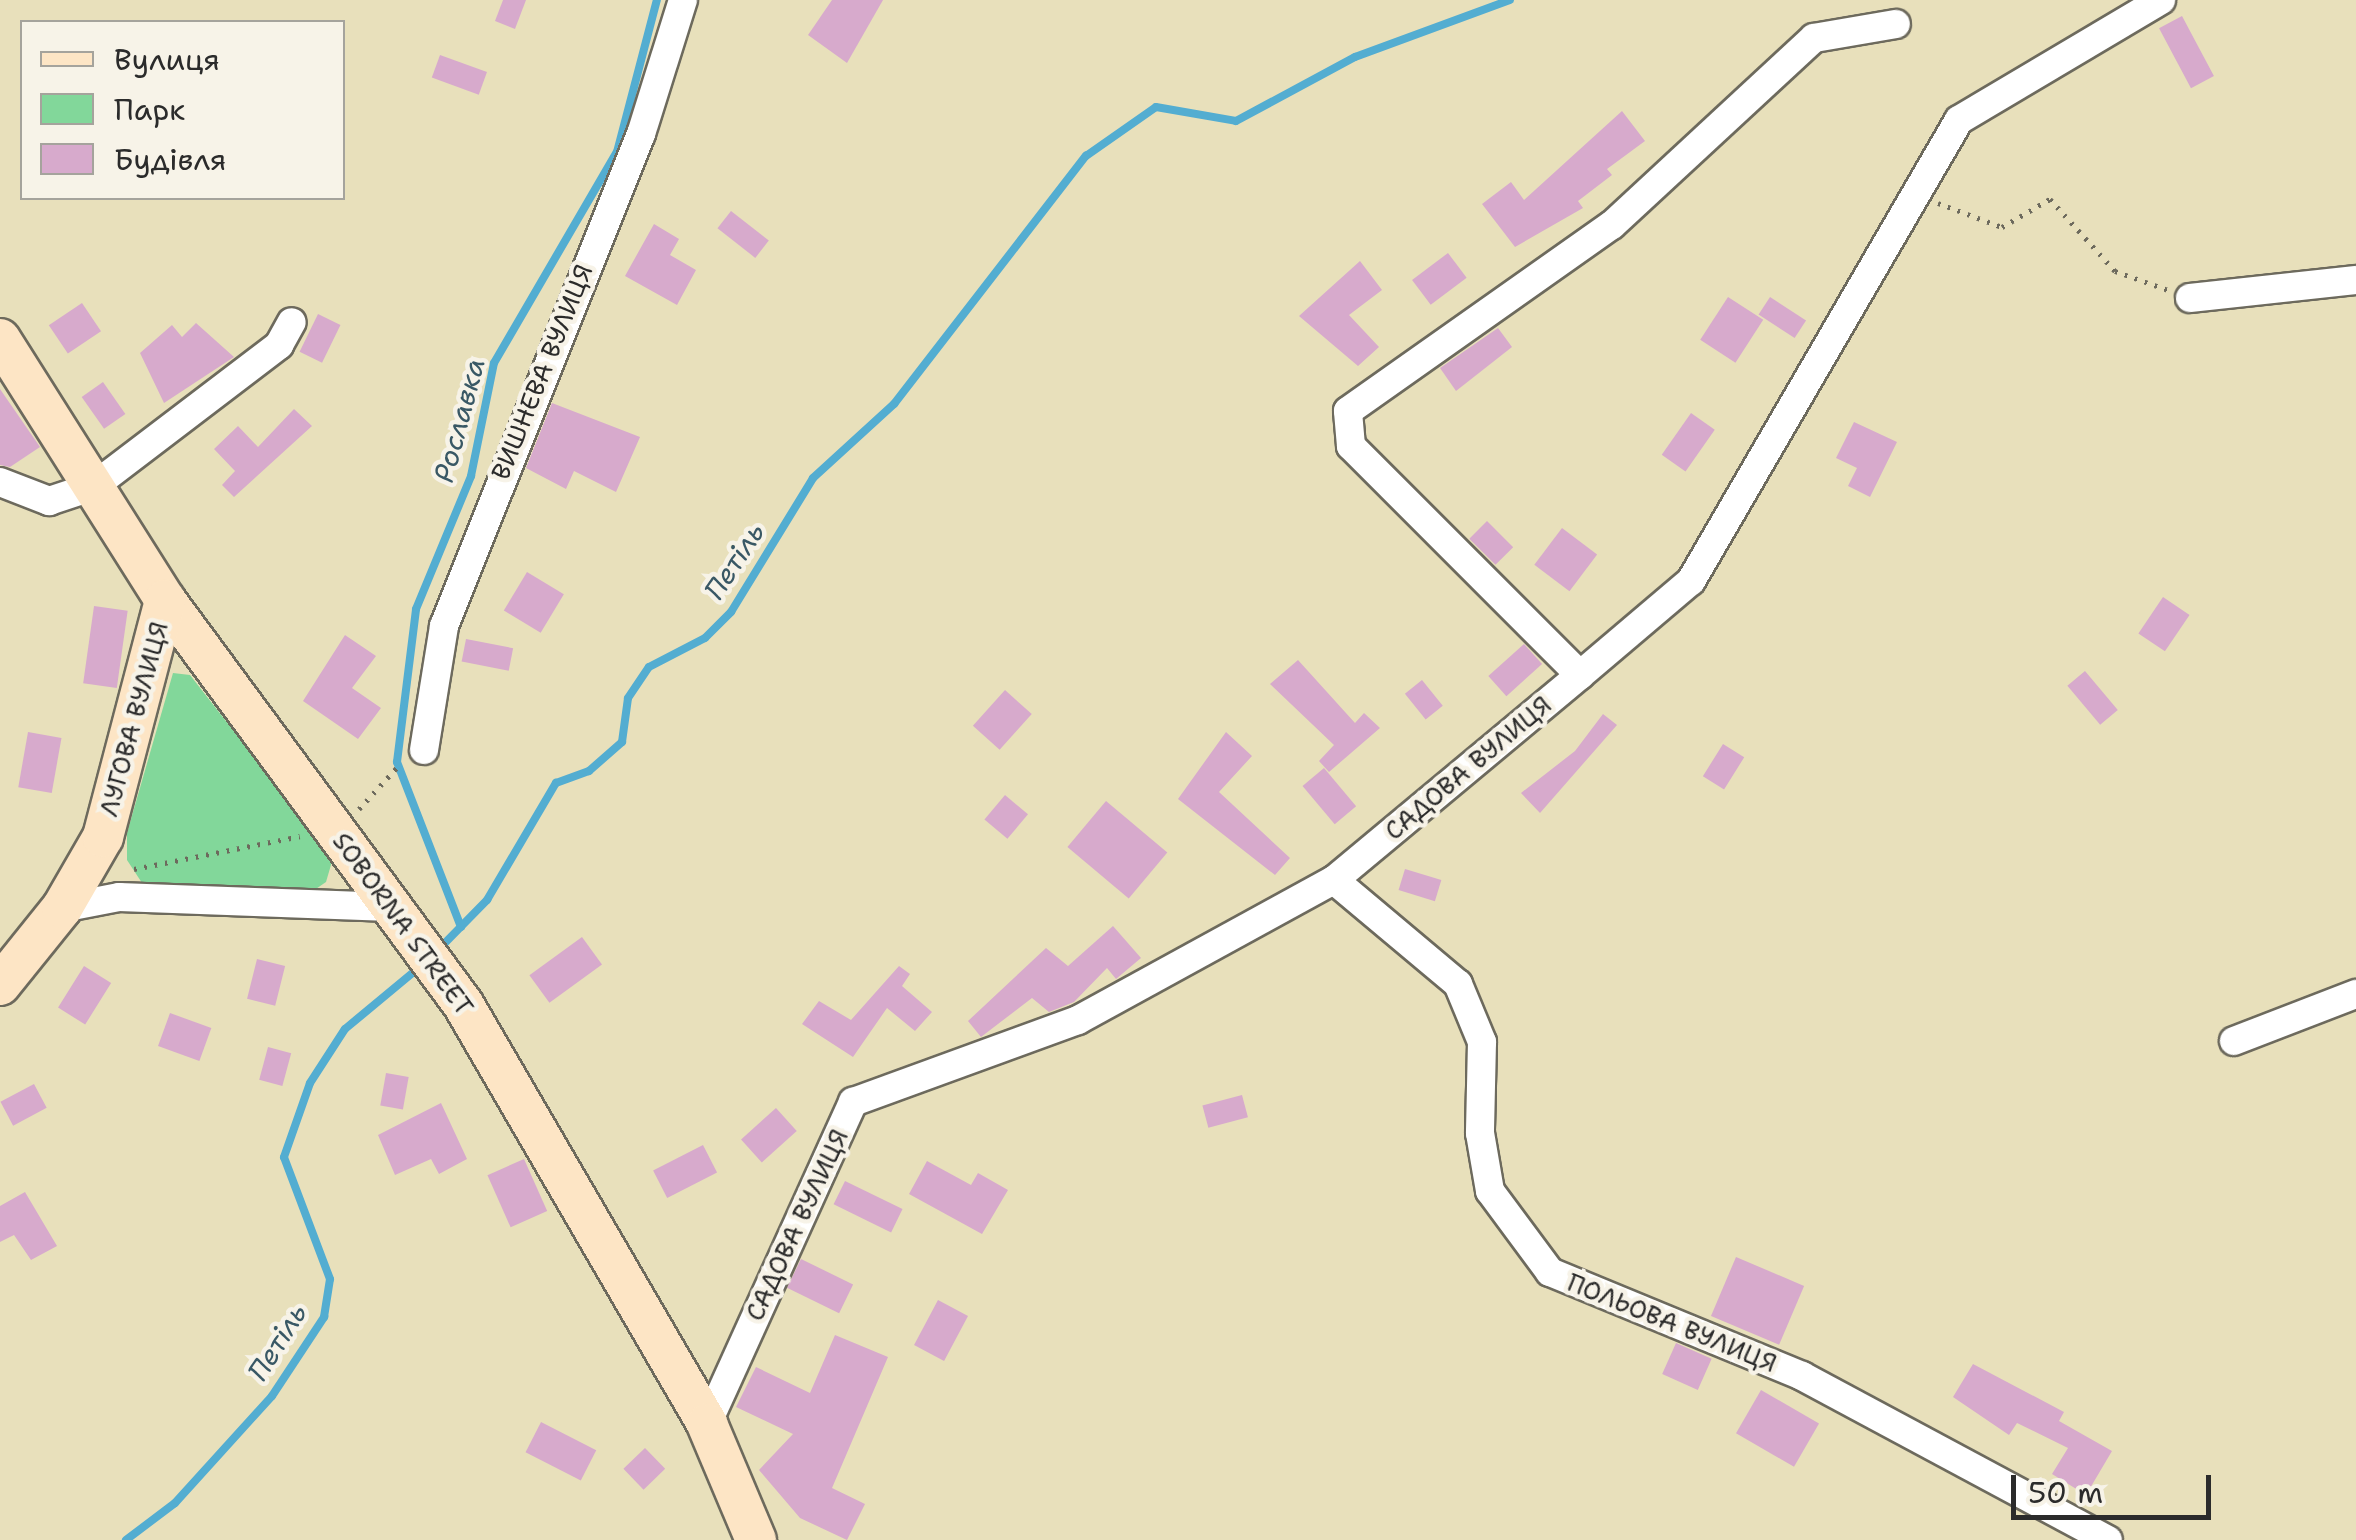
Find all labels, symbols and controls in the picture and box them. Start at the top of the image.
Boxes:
legend [20,20,345,200]
text: Вулиця [114,39,220,80]
text: Парк [114,89,185,130]
text: Будівля [114,139,227,180]
street label: ВИШНЕВА ВУЛИЦЯ [485,260,599,484]
water label: Рославка [426,354,492,486]
water label: Петіль [697,516,771,606]
street label: ЛУГОВА ВУЛИЦЯ [94,618,174,820]
street label: САДОВА ВУЛИЦЯ [1379,690,1557,846]
street label: SOBORNA STREET [327,827,479,1021]
street label: САДОВА ВУЛИЦЯ [739,1125,855,1325]
street label: ПОЛЬОВА ВУЛИЦЯ [1563,1267,1781,1379]
water label: Петіль [240,1297,314,1387]
scale bar [2016,1455,2216,1517]
text: 50 m [2028,1472,2103,1513]

